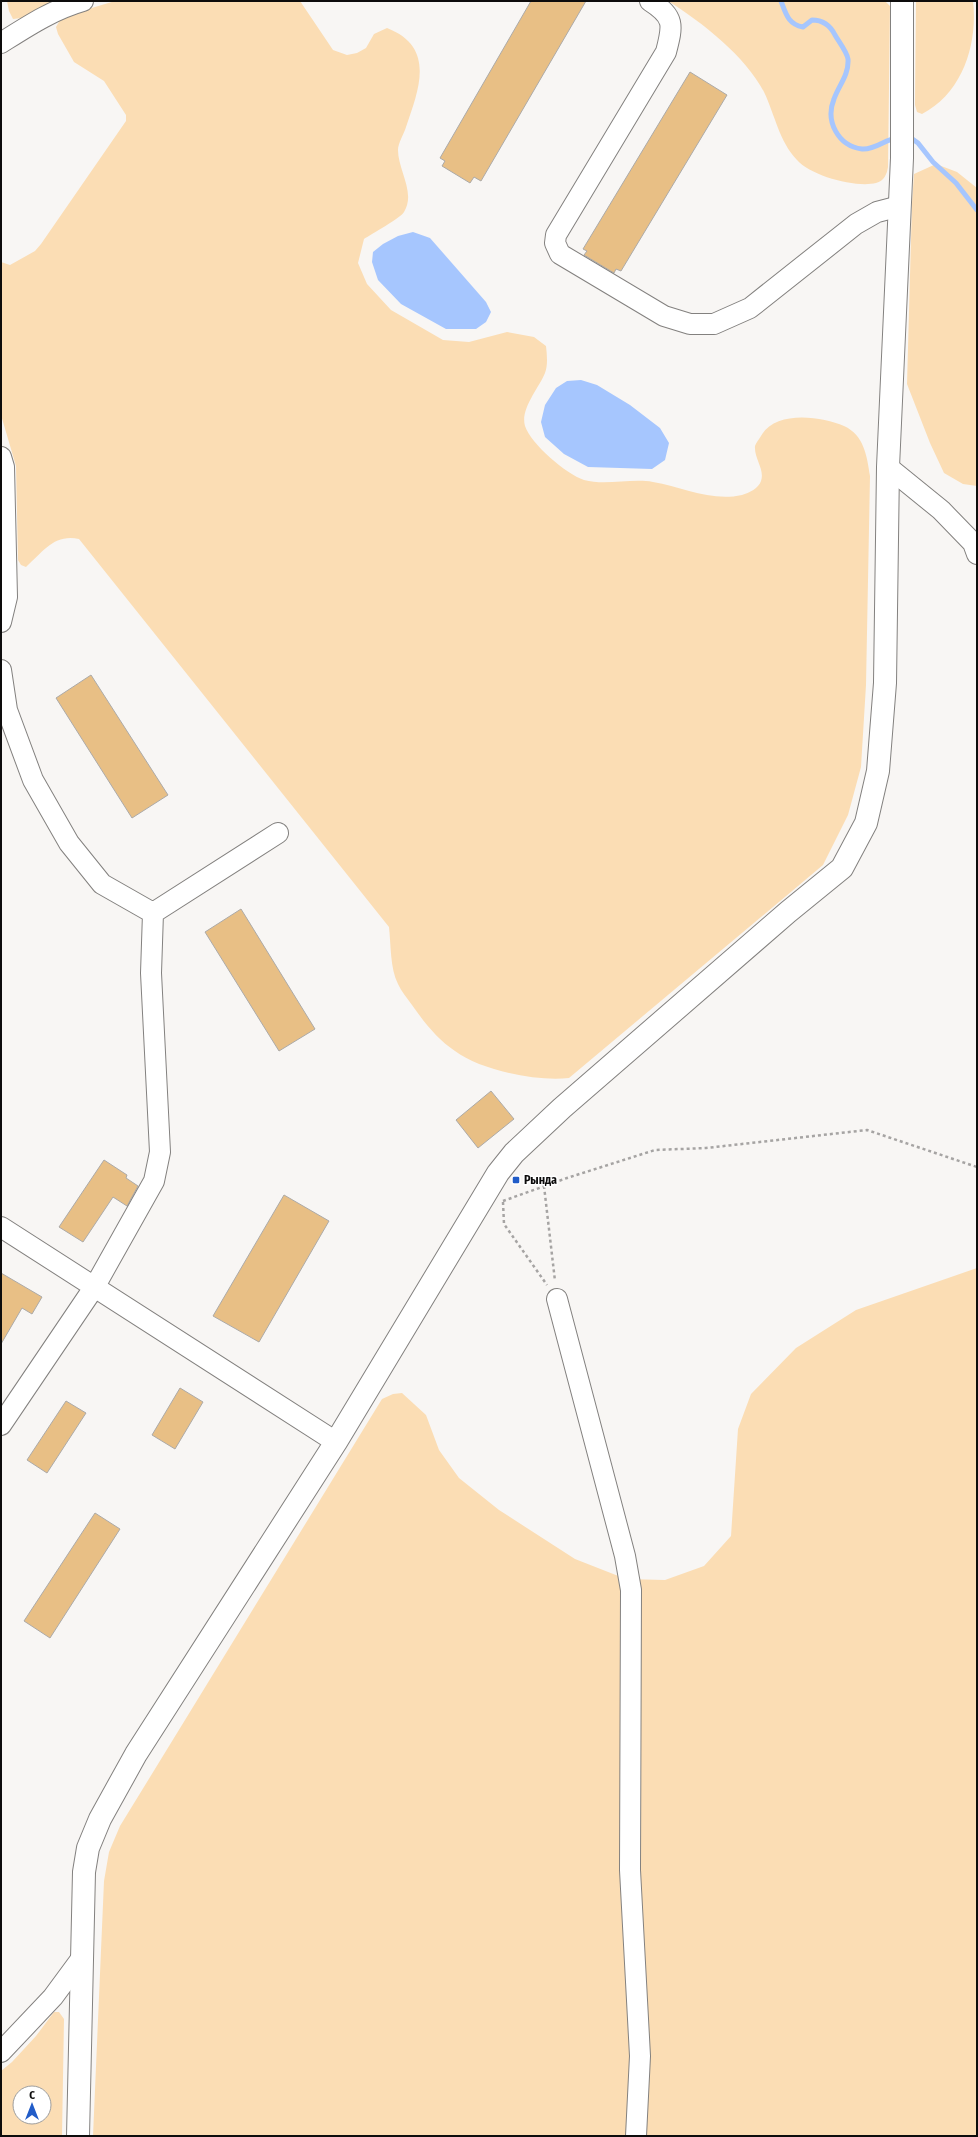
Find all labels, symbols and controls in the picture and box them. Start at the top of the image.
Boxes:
place label: Рында [524,1173,557,1187]
marker: Рында [511,1175,521,1185]
north arrow [12,2085,52,2125]
text: С [29,2089,35,2102]

